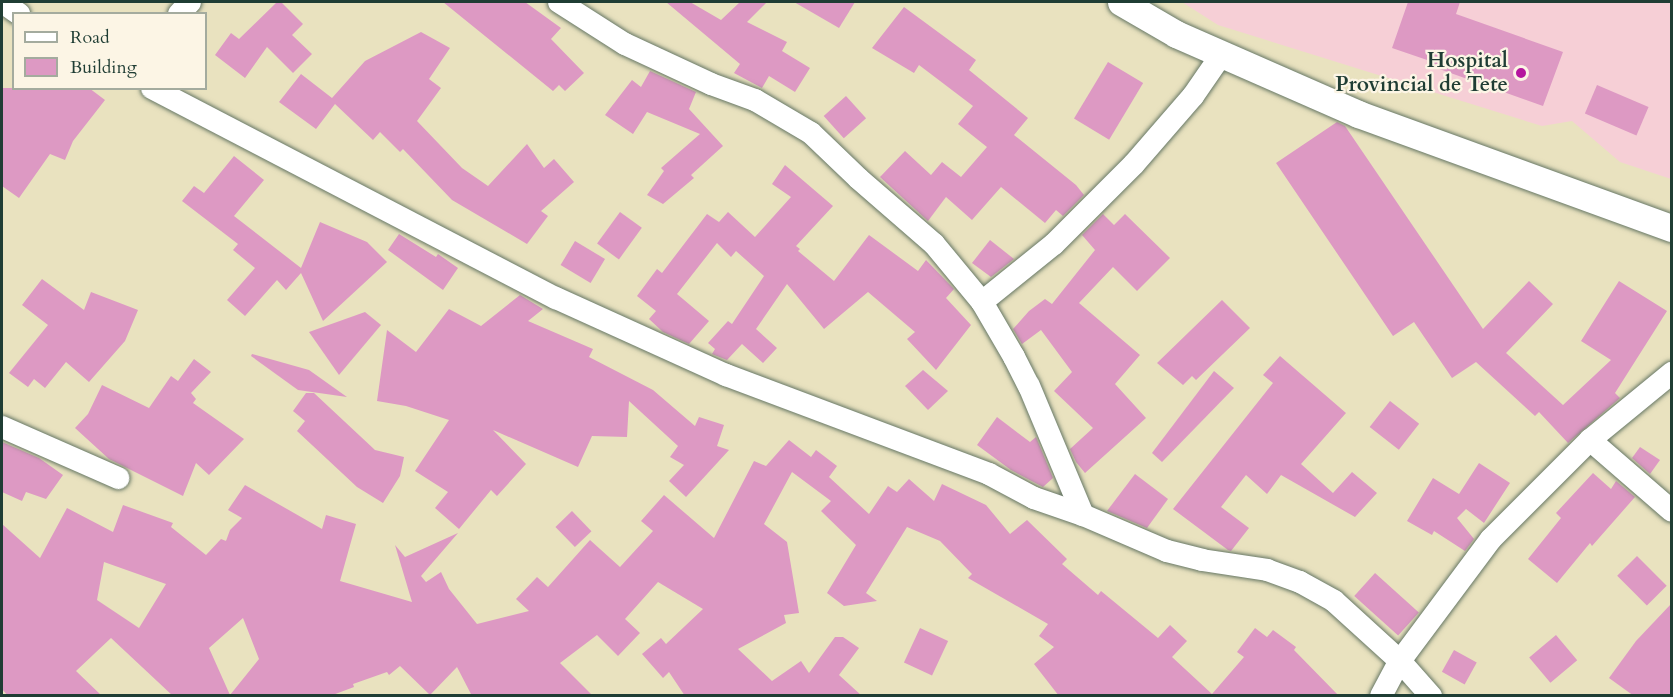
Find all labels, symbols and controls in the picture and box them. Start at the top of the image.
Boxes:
legend [12,12,207,90]
text: Road [70,25,110,50]
place label: Hospital Provincial de Tete [1335,48,1508,98]
text: Building [70,55,137,80]
marker: Hospital Provincial de Tete [1512,64,1530,82]

